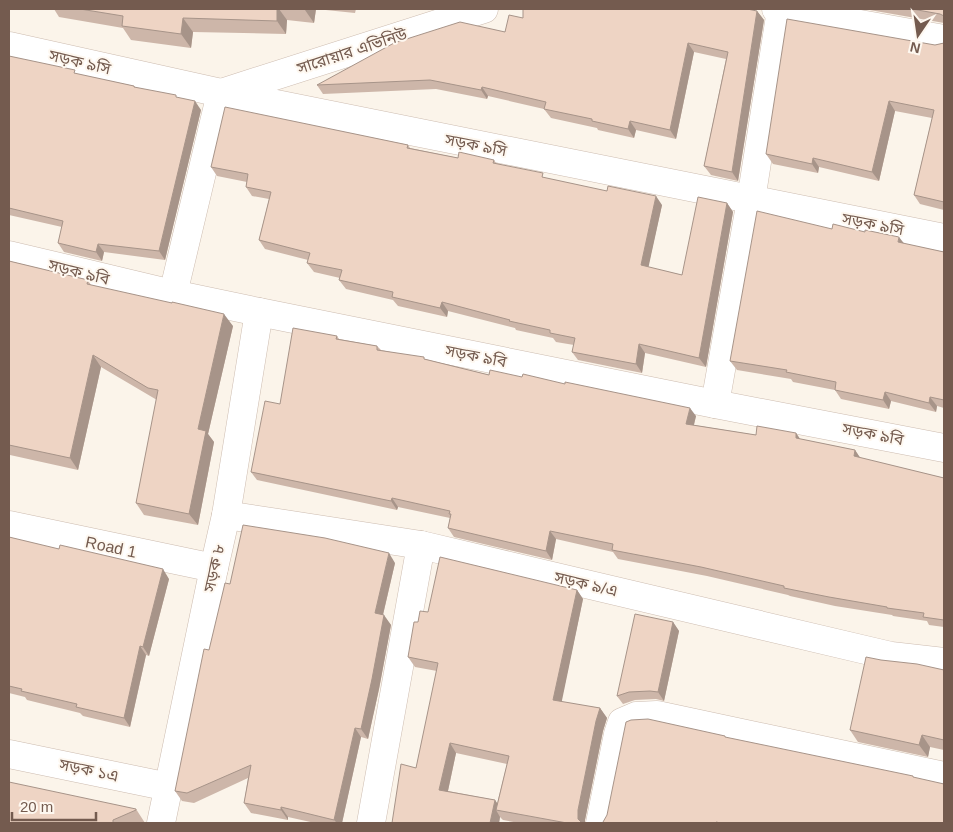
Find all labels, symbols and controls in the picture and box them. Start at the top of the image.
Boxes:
north arrow [893,10,943,60]
street label: সারোয়ার এভিনিউ [294,24,410,77]
text: N [908,39,922,57]
street label: সড়ক ৯সি [47,45,114,78]
street label: সড়ক ৯সি [443,130,509,159]
street label: সড়ক ৯সি [840,209,906,238]
street label: সড়ক ৯বি [46,255,112,288]
street label: সড়ক ৯বি [443,341,509,370]
street label: সড়ক ৯বি [840,419,906,448]
street label: Road 1 [84,533,138,561]
street label: সড়ক ৮ [200,543,227,594]
street label: সড়ক ৯/এ [552,568,619,600]
street label: সড়ক ১এ [57,755,120,785]
scale bar [12,790,96,822]
text: 20 m [20,798,53,815]

